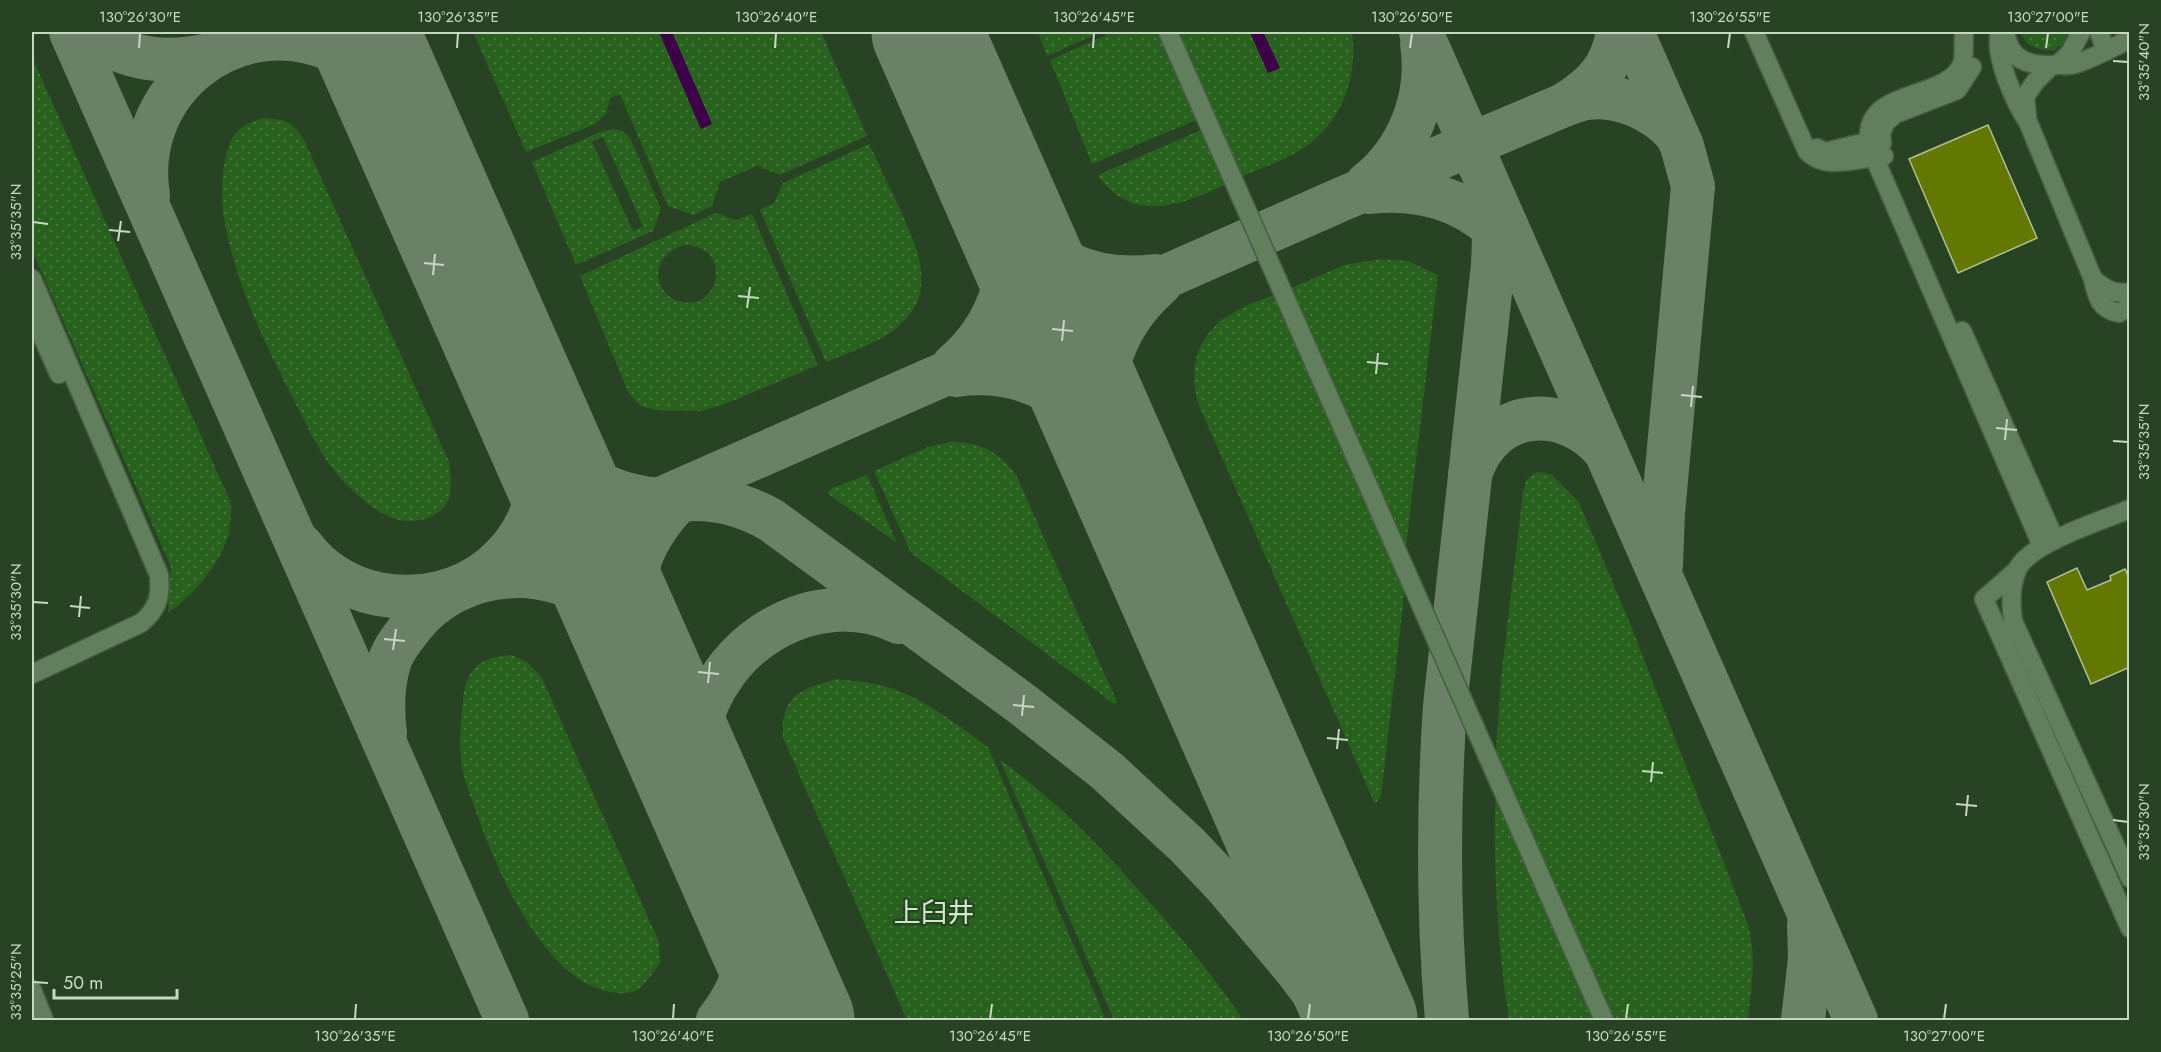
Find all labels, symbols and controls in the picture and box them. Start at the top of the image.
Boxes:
text: 130°26'30"E [99,6,181,28]
text: 130°26'35"E [417,6,499,28]
text: 130°26'40"E [735,6,817,28]
text: 130°26'45"E [1053,6,1135,28]
text: 130°26'50"E [1371,6,1453,28]
text: 130°26'55"E [1689,6,1771,28]
text: 130°27'00"E [2007,6,2089,28]
text: 33°35'40"N [2133,23,2155,101]
text: 33°35'35"N [5,184,27,260]
text: 33°35'35"N [2133,404,2155,480]
text: 33°35'30"N [5,563,27,641]
text: 33°35'30"N [2133,783,2155,861]
district label: 上臼井 [894,893,975,932]
text: 33°35'25"N [5,943,27,1021]
scale bar [54,962,177,1000]
text: 50 m [63,970,103,996]
text: 130°26'35"E [314,1025,396,1047]
text: 130°26'40"E [632,1025,714,1047]
text: 130°26'45"E [949,1025,1031,1047]
text: 130°26'50"E [1267,1025,1349,1047]
text: 130°26'55"E [1585,1025,1667,1047]
text: 130°27'00"E [1903,1025,1985,1047]

